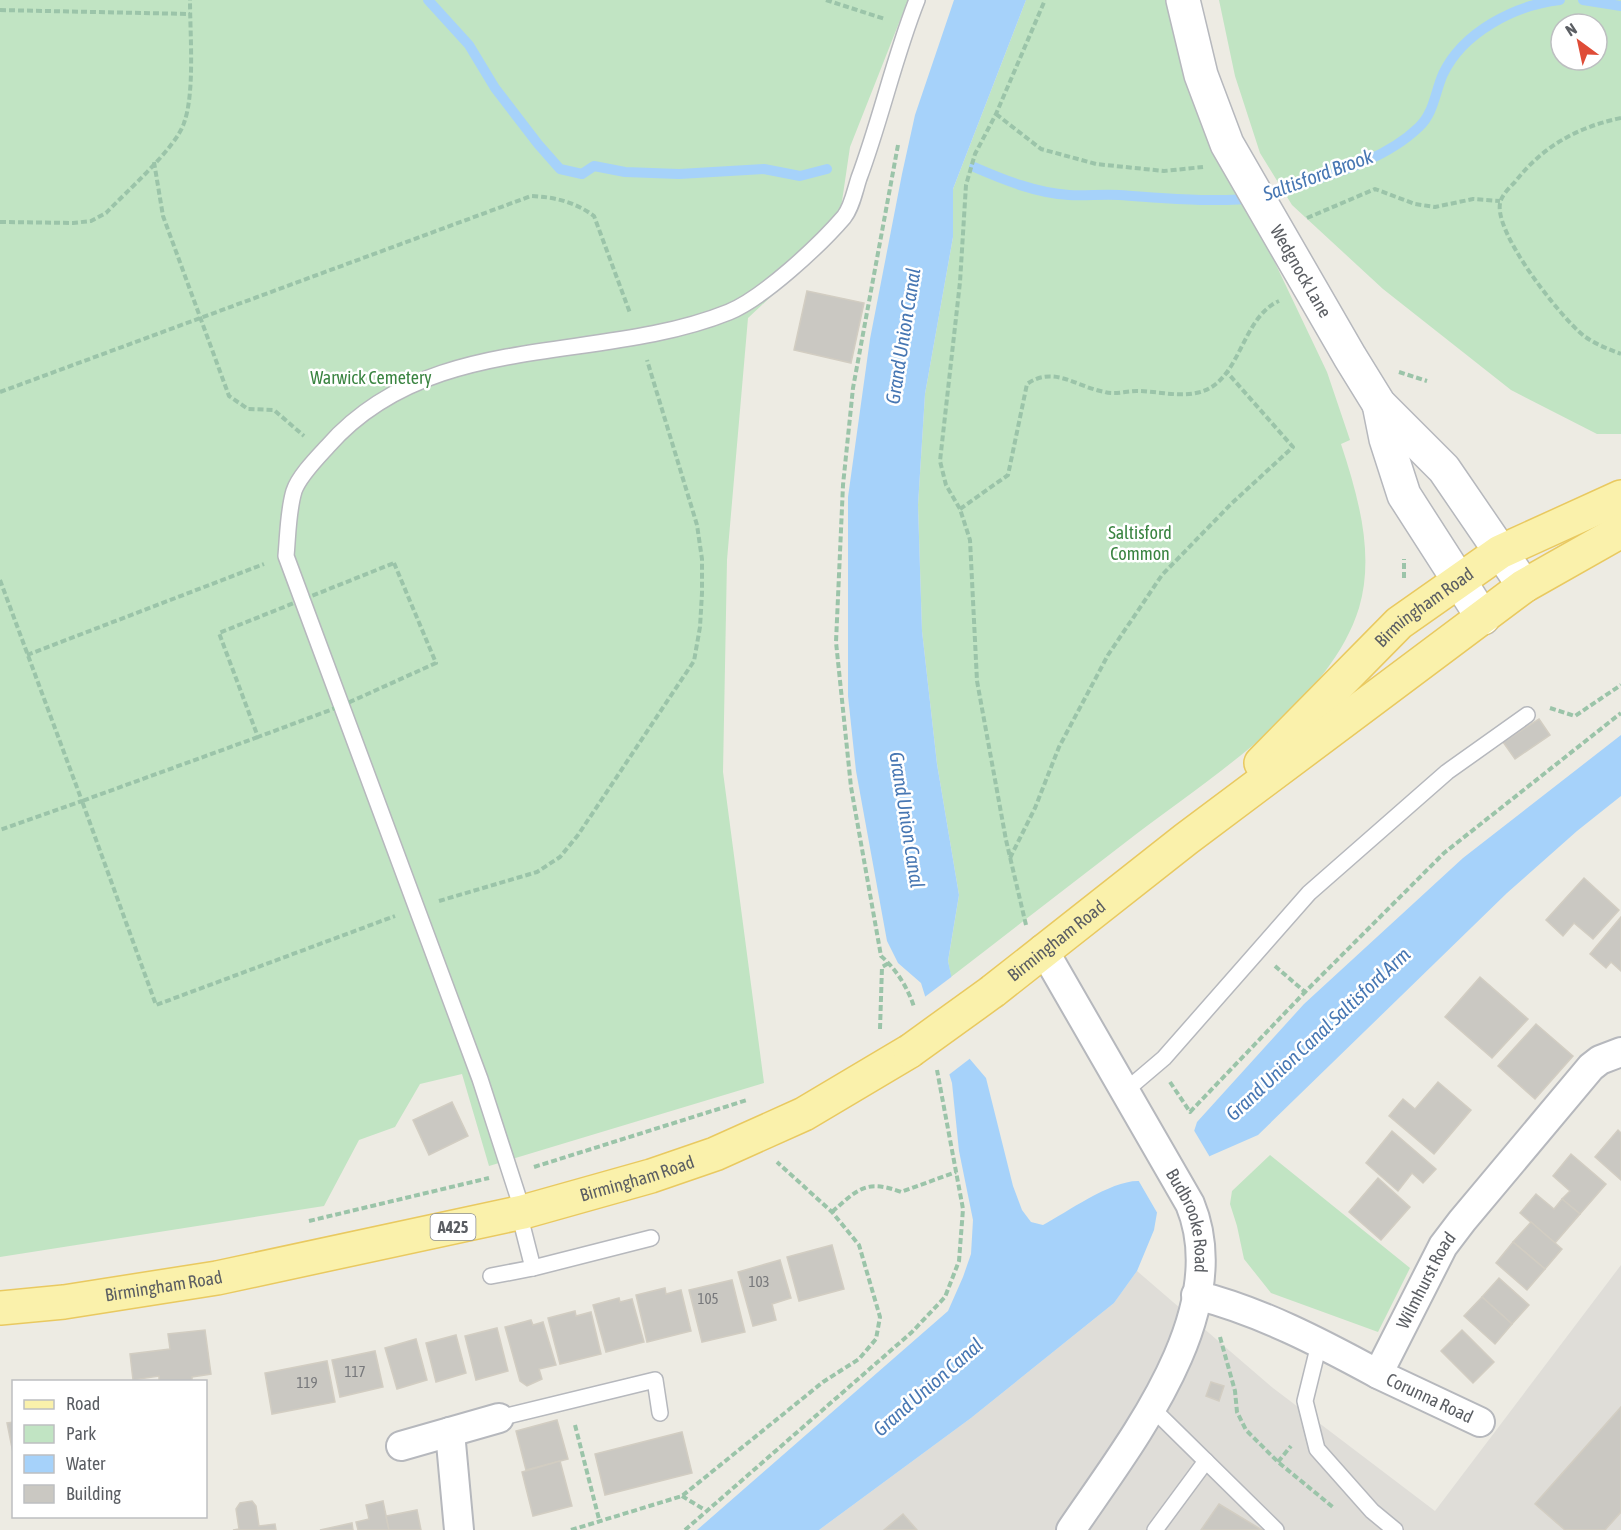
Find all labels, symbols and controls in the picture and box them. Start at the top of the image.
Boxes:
north arrow [1549,12,1609,72]
text: N [1562,19,1580,40]
water label: Saltisford Brook [1259,144,1376,205]
street label: Wedgnock Lane [1266,221,1336,321]
water label: Grand Union Canal [880,266,925,406]
park label: Warwick Cemetery [310,367,432,388]
park label: Saltisford Common [1108,522,1172,564]
street label: Birmingham Road [1370,563,1477,651]
water label: Grand Union Canal [885,750,930,890]
street label: Birmingham Road [1003,896,1109,985]
water label: Grand Union Canal Saltisford Arm [1221,942,1414,1125]
street label: Birmingham Road [577,1151,697,1206]
street label: Budbrooke Road [1162,1165,1212,1273]
road number: A425 [430,1214,476,1240]
street label: Wilmhurst Road [1392,1228,1460,1332]
street label: Birmingham Road [103,1266,224,1305]
house number: 103 [748,1273,770,1290]
house number: 105 [697,1290,719,1307]
water label: Grand Union Canal [868,1333,987,1440]
house number: 117 [344,1363,366,1380]
street label: Corunna Road [1383,1368,1476,1427]
house number: 119 [296,1374,318,1391]
legend [12,1380,207,1518]
text: Road [66,1393,100,1414]
text: Park [66,1423,96,1444]
text: Water [66,1453,106,1474]
text: Building [66,1483,121,1504]

